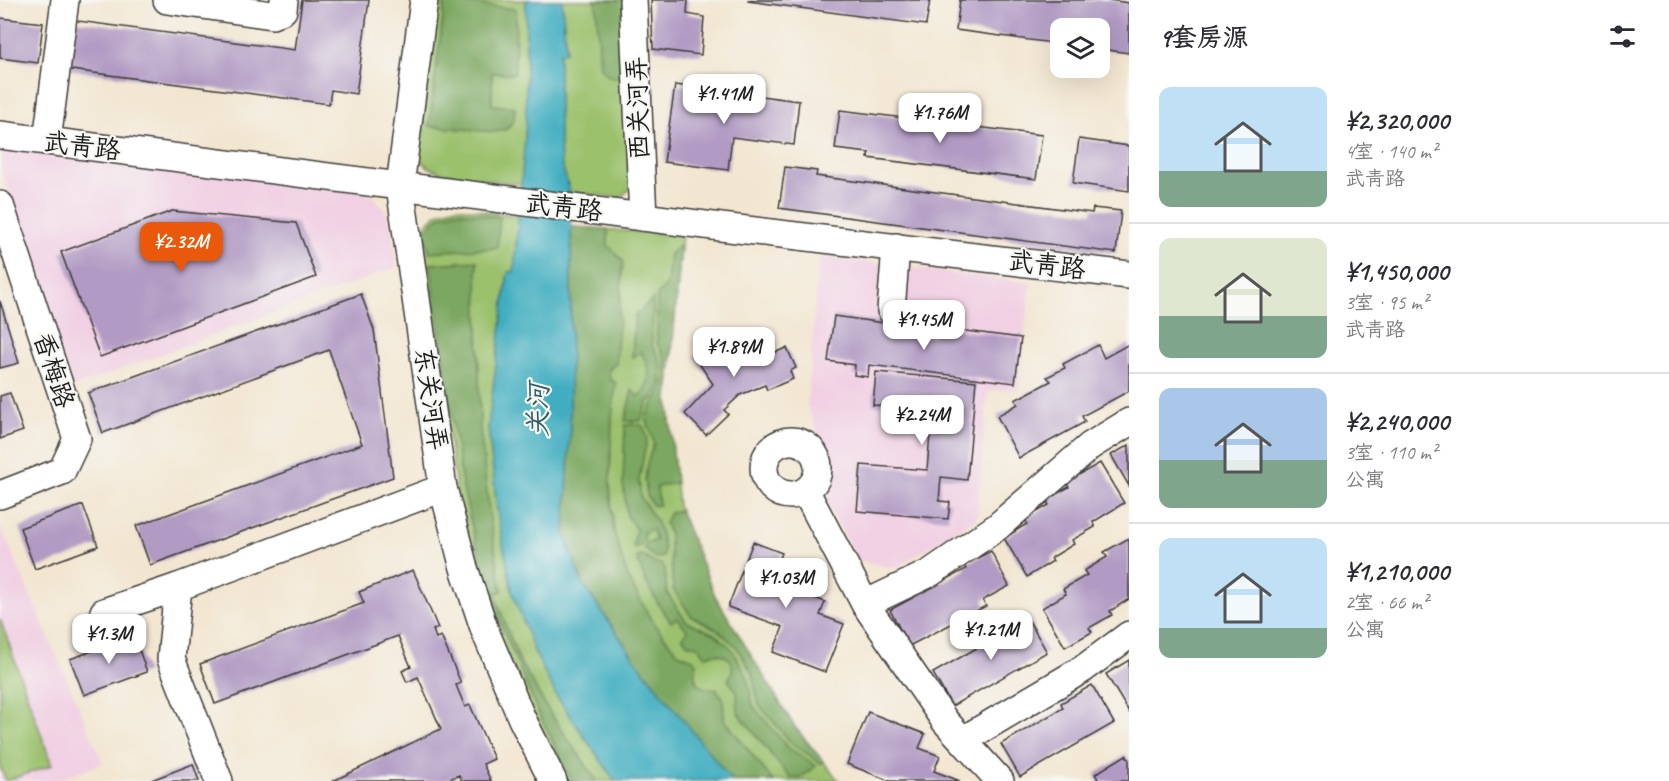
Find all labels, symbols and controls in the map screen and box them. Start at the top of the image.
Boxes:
map controls [1050,18,1110,78]
button: layers [1050,18,1110,78]
icon: filters [1606,20,1639,53]
text: 9套房源 [1159,21,1248,54]
street label: 西关河弄 [620,55,656,161]
pin: ¥1.41M [675,74,773,125]
text: ¥1.41M [697,81,751,106]
pin: ¥1.76M [891,93,989,144]
text: ¥1.76M [913,100,967,125]
text: ¥2,320,000 [1345,104,1449,137]
icon: home [1207,111,1279,183]
street label: 武青路 [41,125,123,167]
text: 4室 · 140 m² [1345,139,1437,164]
text: 武青路 [1345,166,1405,191]
street label: 武青路 [523,186,605,228]
pin: ¥2.32M [132,222,230,273]
text: ¥2.32M [154,229,208,254]
street label: 武青路 [1006,244,1088,286]
text: ¥1,450,000 [1345,255,1448,288]
icon: home [1207,262,1279,334]
text: 3室 · 95 m² [1345,290,1428,315]
pin: ¥1.45M [875,300,973,351]
text: ¥1.45M [897,307,951,332]
text: 武青路 [1345,317,1405,342]
pin: ¥1.89M [685,327,783,378]
street label: 香梅路 [26,328,82,412]
text: ¥1.89M [707,334,761,359]
street label: 东关河弄 [407,345,455,453]
water label: 关河 [521,379,556,437]
pin: ¥2.24M [873,395,971,446]
text: ¥2.24M [895,402,949,427]
text: ¥2,240,000 [1345,405,1449,438]
icon: home [1207,412,1279,484]
text: 3室 · 110 m² [1345,440,1437,465]
text: 公寓 [1345,467,1385,492]
text: ¥1,210,000 [1345,555,1449,588]
pin: ¥1.03M [737,558,835,609]
icon: home [1207,562,1279,634]
text: ¥1.03M [759,565,813,590]
text: 2室 · 66 m² [1345,590,1428,615]
pin: ¥1.21M [942,610,1040,661]
pin: ¥1.3M [67,614,151,665]
text: ¥1.21M [964,617,1018,642]
text: 公寓 [1345,617,1385,642]
text: ¥1.3M [86,621,132,646]

